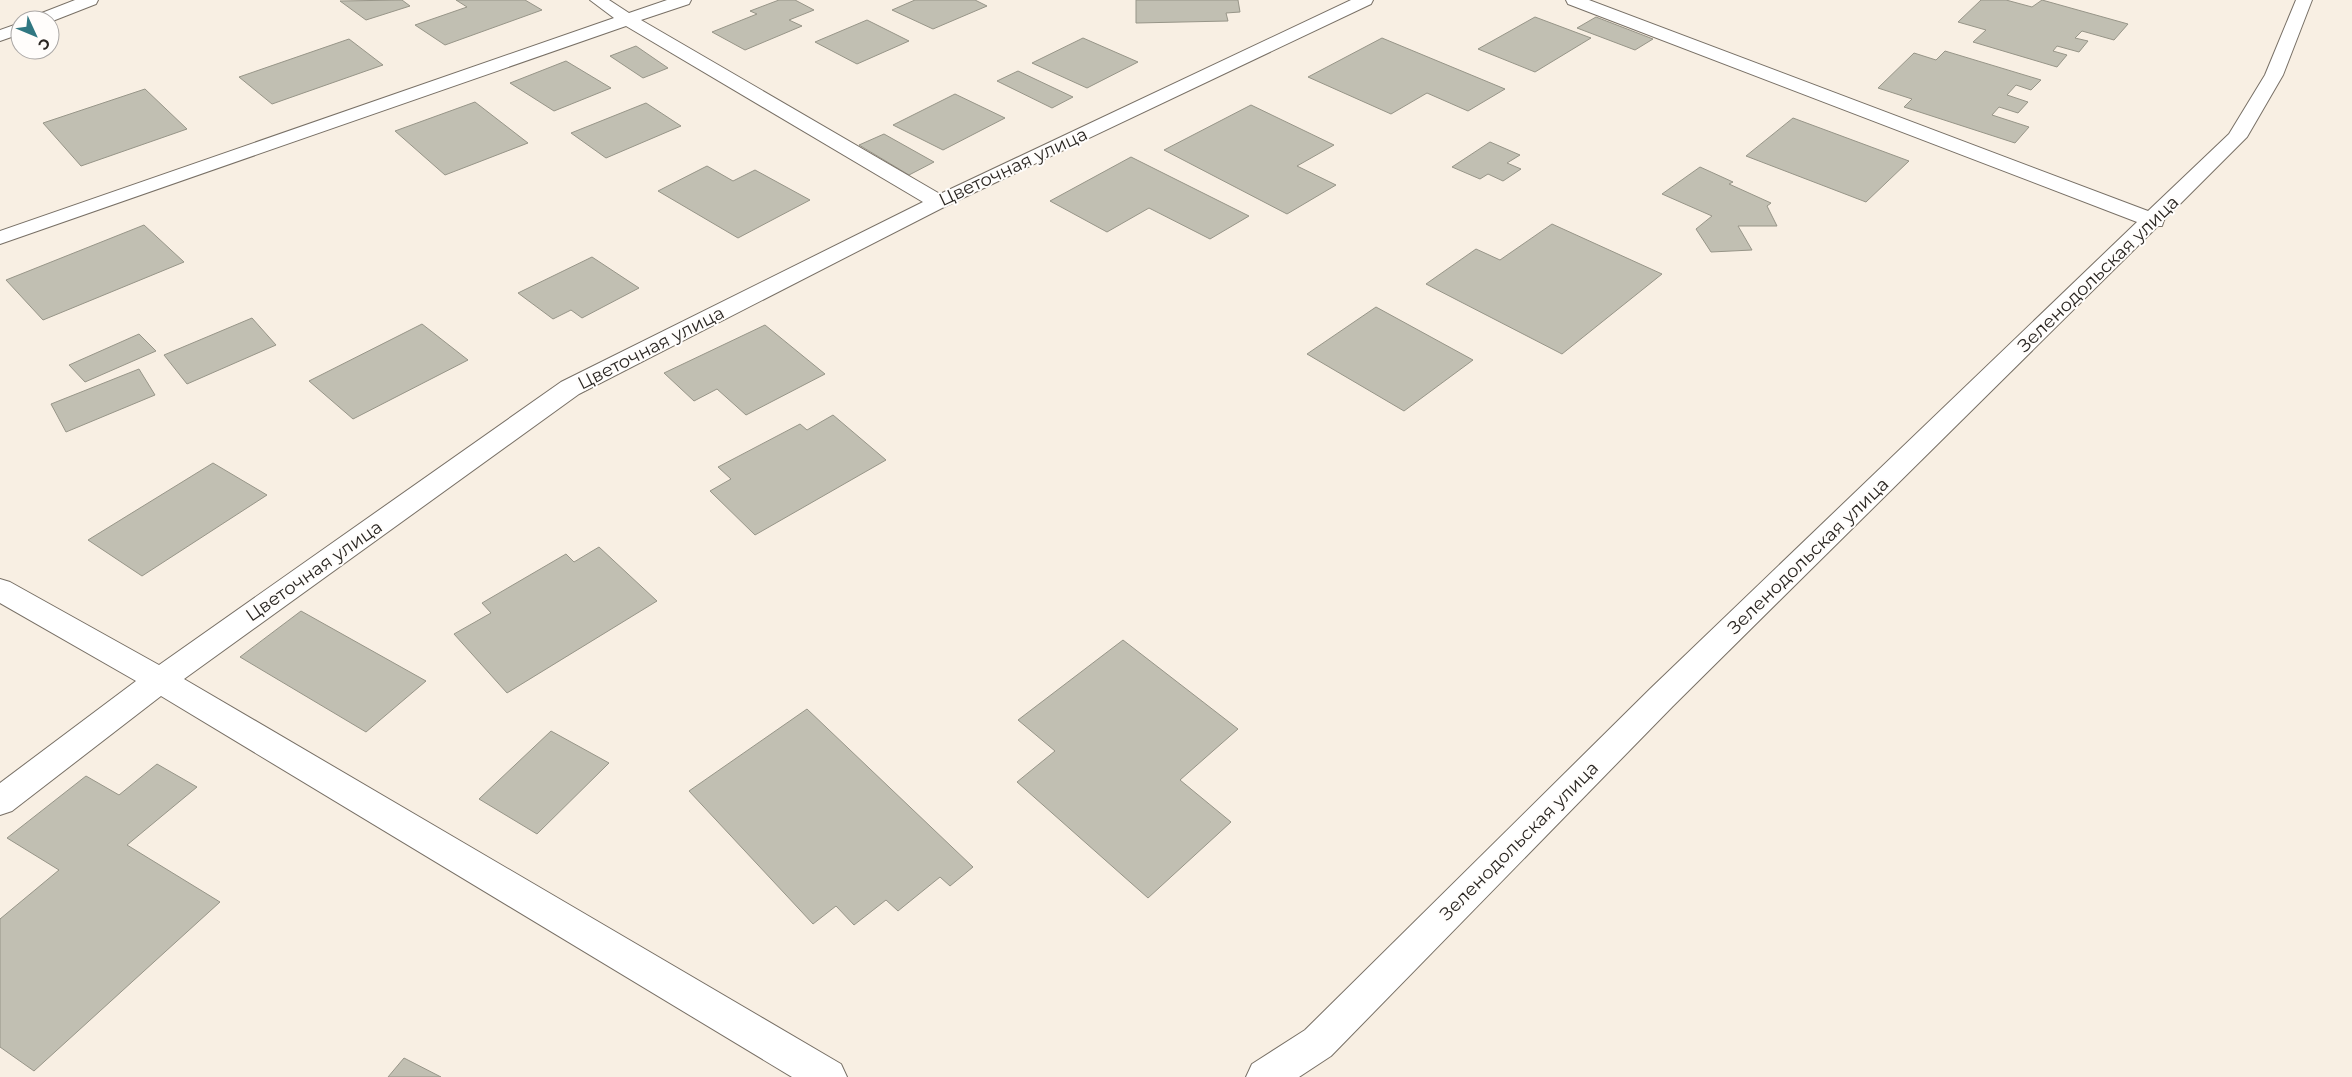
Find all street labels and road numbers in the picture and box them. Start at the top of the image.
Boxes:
street label: Цветочная улица [935,123,1091,211]
street label: Зеленодольская улица [2013,191,2183,357]
street label: Цветочная улица [574,302,728,394]
street label: Зеленодольская улица [1723,473,1893,639]
street label: Цветочная улица [242,516,386,626]
street label: Зеленодольская улица [1435,757,1603,925]

